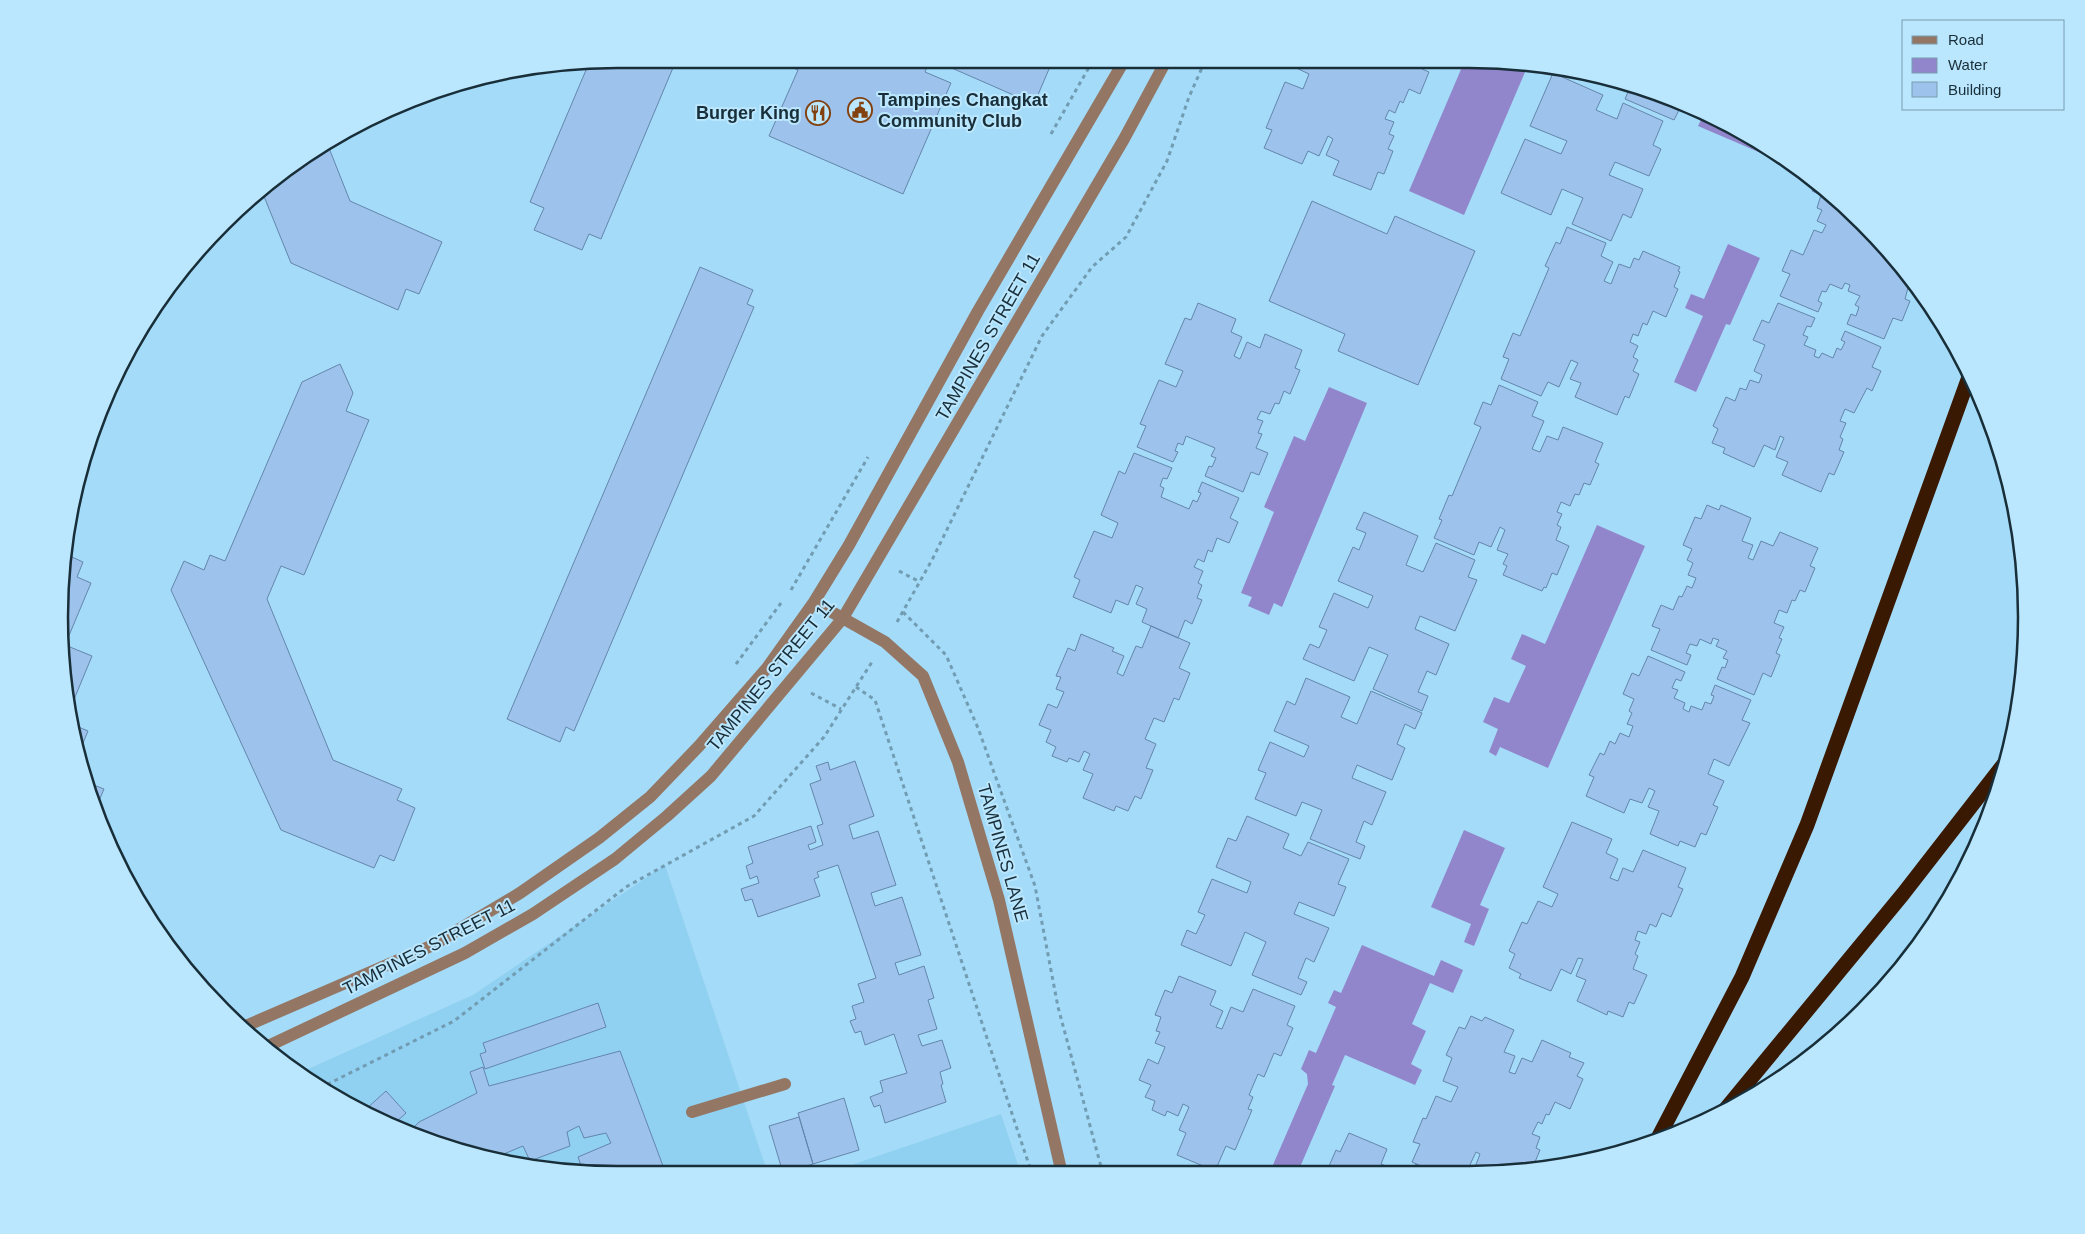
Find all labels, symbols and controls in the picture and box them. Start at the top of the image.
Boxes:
legend [1902,20,2065,110]
text: Road [1948,31,1984,48]
text: Water [1948,56,1987,73]
text: Building [1948,81,2001,98]
place label: Tampines Changkat Community Club [878,90,1048,131]
public building icon: Tampines Changkat Community Club [847,97,873,123]
restaurant icon: Burger King [805,100,831,126]
place label: Burger King [696,103,800,123]
street label: TAMPINES STREET 11 [932,250,1044,424]
street label: TAMPINES STREET 11 [703,595,839,755]
street label: TAMPINES LANE [974,782,1032,924]
street label: TAMPINES STREET 11 [340,895,518,999]

